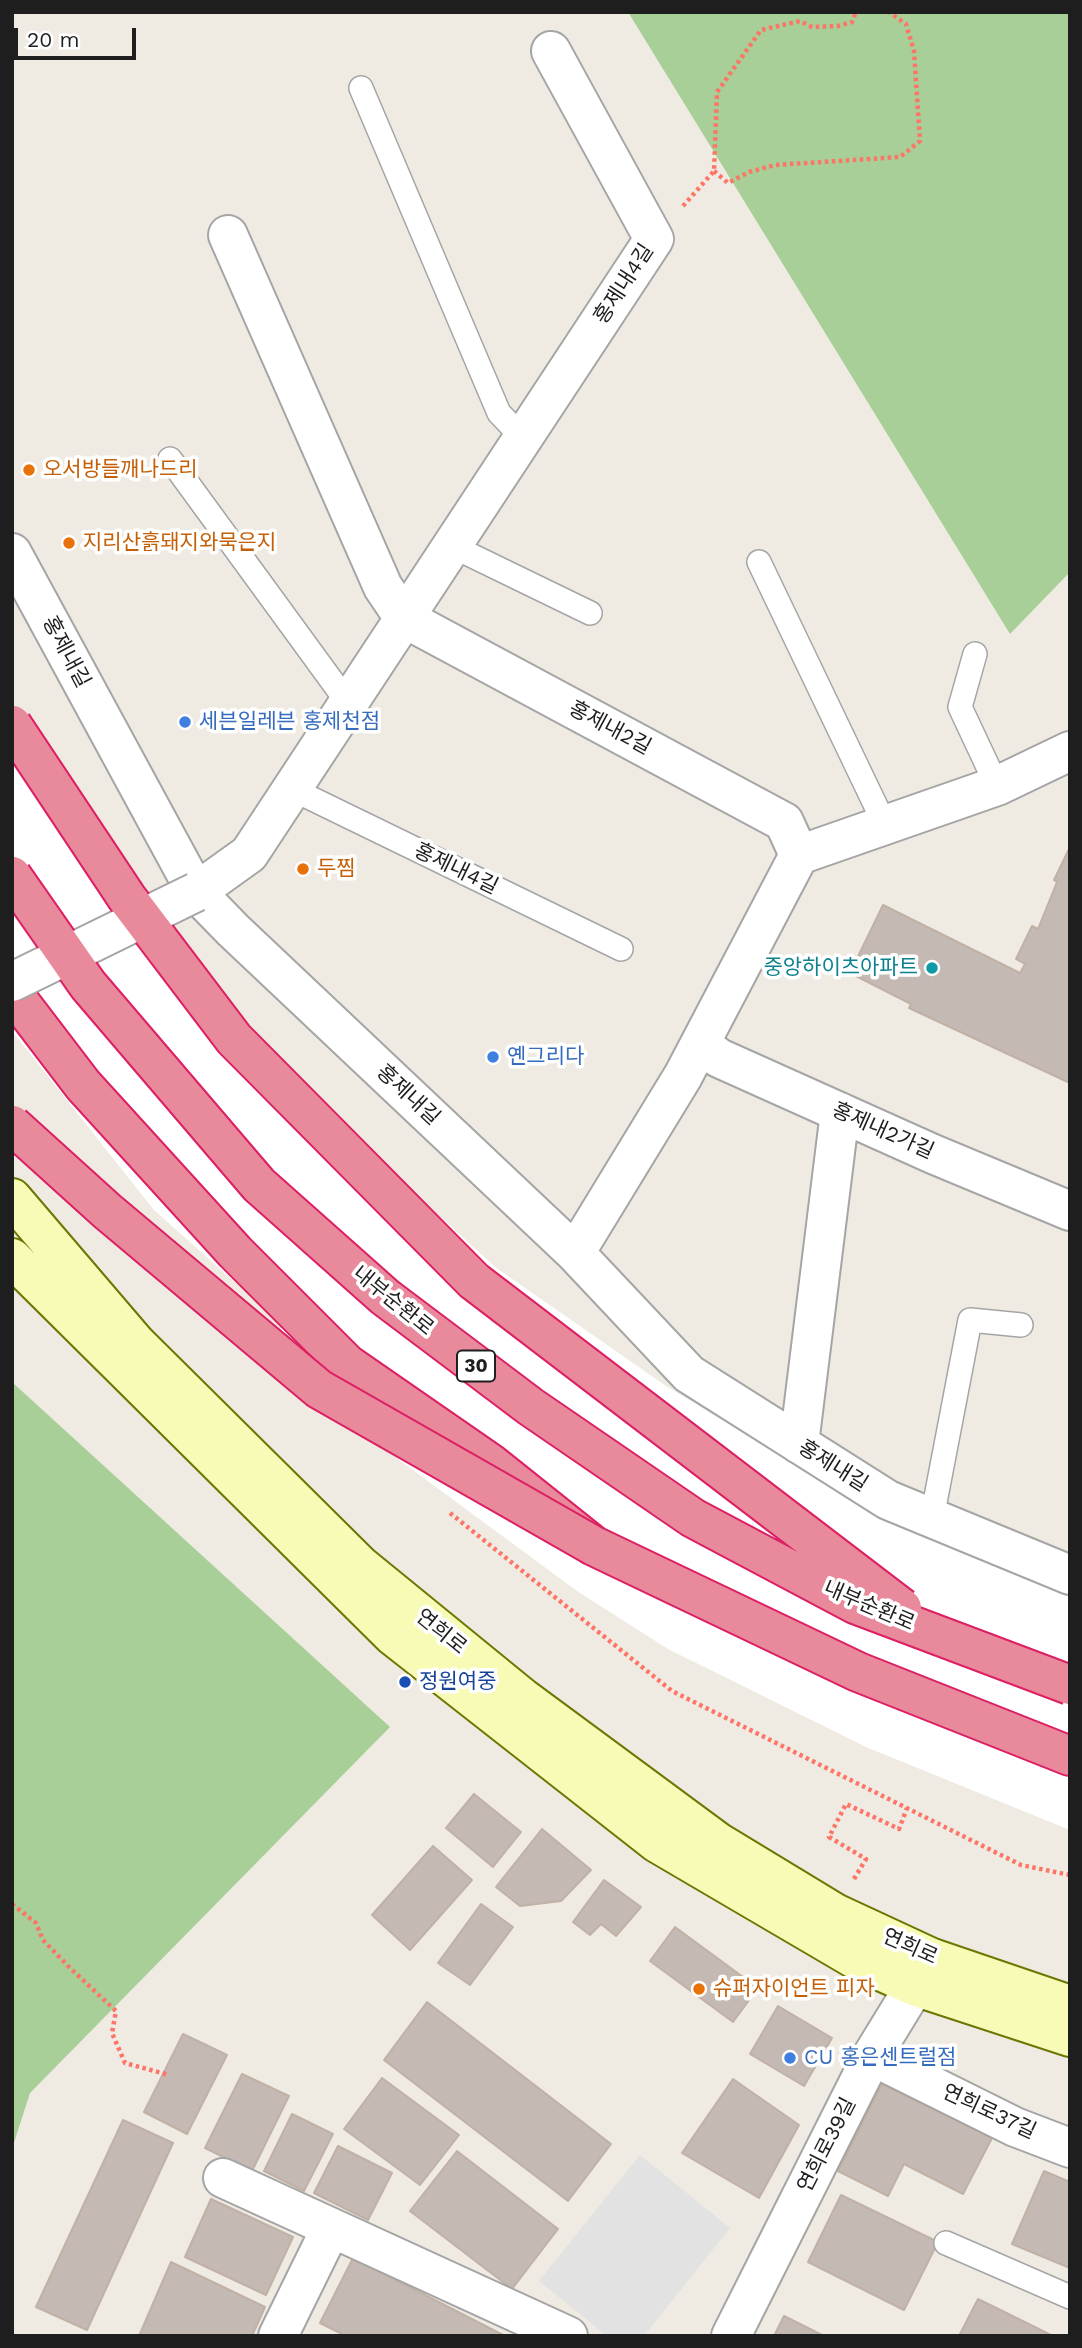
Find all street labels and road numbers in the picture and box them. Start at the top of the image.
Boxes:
street label: 홍제내4길 [589,239,659,329]
street label: 홍제내길 [37,612,95,692]
street label: 홍제내2길 [565,696,655,760]
street label: 홍제내4길 [410,838,502,900]
street label: 홍제내길 [371,1059,445,1131]
street label: 홍제내2가길 [828,1097,938,1165]
street label: 내부순환로 [348,1261,438,1341]
road number: 30 [457,1350,495,1382]
street label: 홍제내길 [794,1435,872,1497]
street label: 내부순환로 [820,1576,918,1636]
street label: 연희로 [411,1604,471,1660]
street label: 연희로 [878,1924,942,1970]
street label: 연희로37길 [938,2079,1040,2145]
street label: 연희로39길 [793,2094,861,2196]

